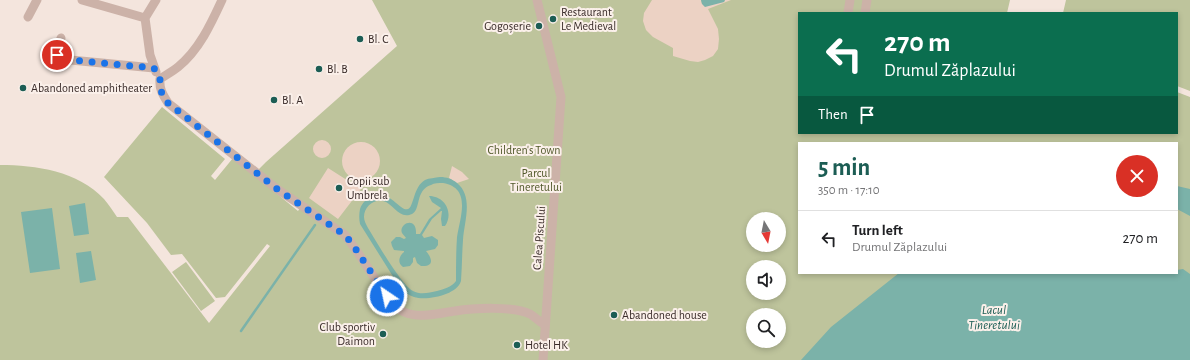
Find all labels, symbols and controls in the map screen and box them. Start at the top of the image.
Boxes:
place label: Restaurant Le Medieval [561,6,616,32]
marker: Restaurant Le Medieval [548,14,558,24]
place label: Gogoșerie [484,20,531,34]
marker: Gogoșerie [534,21,544,31]
icon: left [818,28,870,80]
text: 270 m [884,29,951,57]
place label: Bl. C [368,33,388,45]
marker: Bl. C [355,34,365,44]
pin [40,38,74,72]
icon: arrive [46,44,68,66]
text: Drumul Zăplazului [884,62,1016,80]
place label: Bl. B [327,63,348,75]
marker: Bl. B [314,64,324,74]
place label: Abandoned amphitheater [31,82,152,94]
marker: Abandoned amphitheater [18,83,28,93]
place label: Bl. A [282,94,303,106]
marker: Bl. A [269,95,279,105]
icon: arrive [856,104,878,126]
text: Then [818,107,848,122]
park label: Children's Town [488,144,560,156]
button: close [1116,155,1158,197]
text: 5 min [818,156,870,180]
park label: Parcul Tineretului [510,167,562,193]
place label: Copii sub Umbrela [347,175,390,201]
marker: Copii sub Umbrela [334,183,344,193]
text: 350 m · 17:10 [818,184,880,197]
street label: Calea Piscului [531,206,547,270]
north arrow [746,212,786,252]
map controls [746,212,786,348]
text: Turn left [852,223,903,238]
icon: left [818,228,840,250]
text: 270 m [1123,231,1158,246]
text: Drumul Zăplazului [852,241,947,254]
button: sound [746,260,786,300]
position arrow [366,275,408,317]
water label: Lacul Tineretului [968,304,1020,332]
button: search [746,308,786,348]
place label: Abandoned house [622,309,707,321]
marker: Abandoned house [609,310,619,320]
place label: Club sportiv Daimon [320,321,375,347]
marker: Club sportiv Daimon [378,329,388,339]
place label: Hotel HK [525,339,568,351]
marker: Hotel HK [512,340,522,350]

